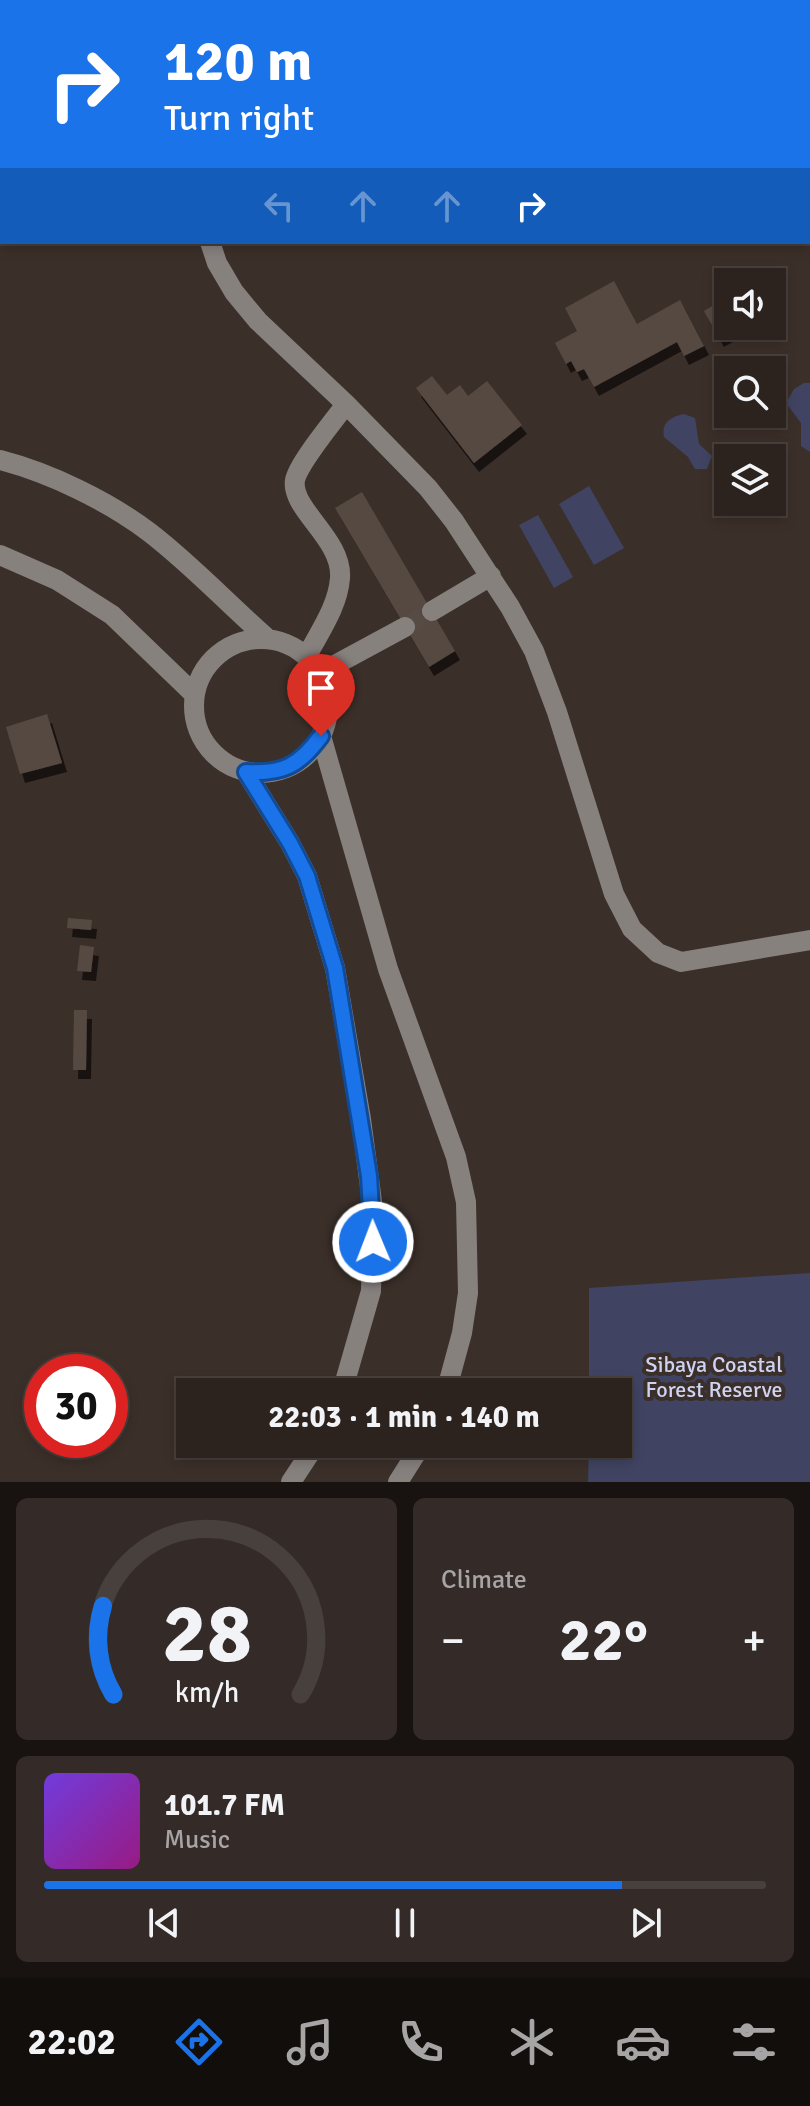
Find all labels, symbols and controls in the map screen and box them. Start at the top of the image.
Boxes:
text: 120 m [164,27,312,96]
icon: right [32,32,136,136]
text: Turn right [164,96,314,141]
icon: left [257,184,301,228]
icon: ahead [341,184,385,228]
icon: ahead [425,184,469,228]
icon: right [509,184,553,228]
map controls [714,268,786,516]
button: sound [714,268,786,340]
button: search [714,356,786,428]
button: layers [714,444,786,516]
pin [287,654,355,736]
icon: arrive [299,666,343,710]
position arrow [331,1200,415,1284]
park label: Sibaya Coastal Forest Reserve [645,1351,783,1403]
speed limit sign: 30 [24,1354,128,1458]
text: 22:03 · 1 min · 140 m [268,1399,540,1436]
text: Climate [441,1564,527,1596]
text: 28 [162,1583,251,1685]
text: 22° [559,1604,648,1678]
text: − [441,1614,465,1668]
text: + [742,1614,766,1668]
text: km/h [174,1675,239,1710]
text: 101.7 FM [164,1787,285,1824]
text: Music [164,1824,230,1856]
icon: previous [142,1901,186,1945]
icon: pause [383,1901,427,1945]
icon: next [624,1901,668,1945]
icon: directions [171,2014,227,2070]
icon: music [282,2014,338,2070]
icon: phone [393,2014,449,2070]
icon: climate [504,2014,560,2070]
icon: car [615,2014,671,2070]
icon: filters [726,2014,782,2070]
text: 22:02 [28,2020,116,2065]

